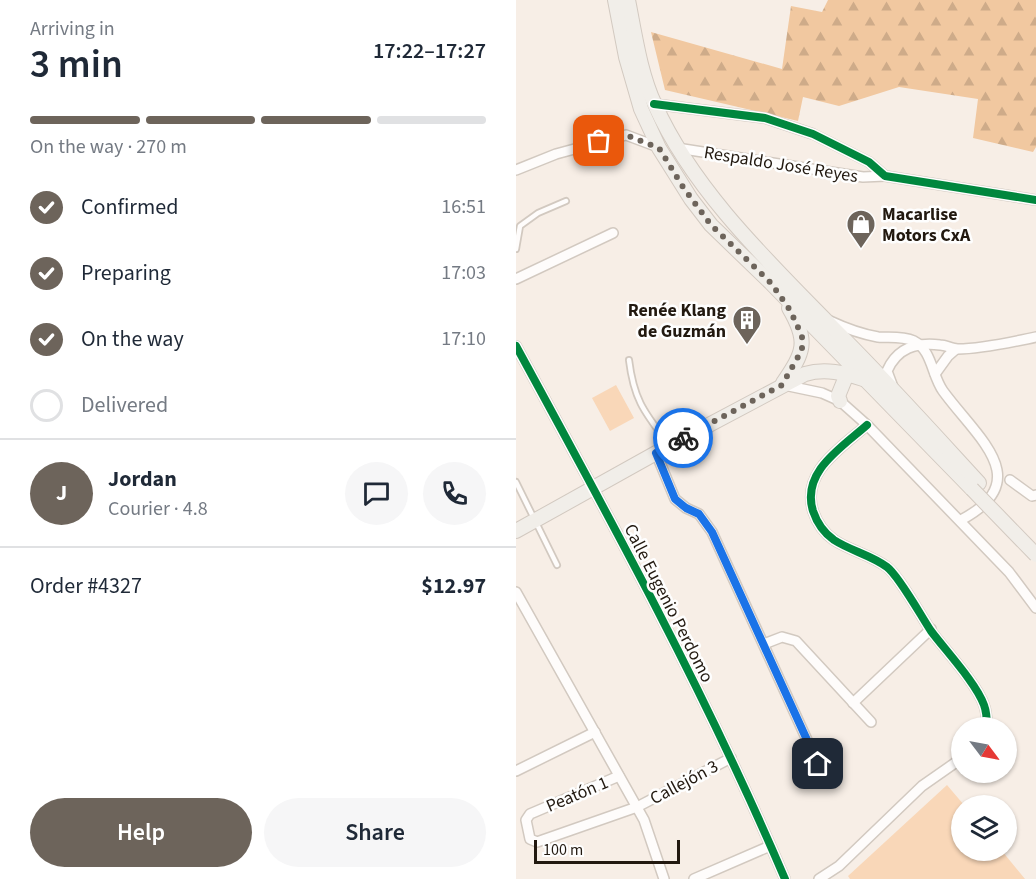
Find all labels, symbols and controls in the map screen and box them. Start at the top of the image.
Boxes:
text: Arriving in [30,15,115,43]
text: 17:22–17:27 [373,35,486,67]
text: 3 min [30,37,123,93]
pin [573,115,624,166]
icon: bag [582,124,615,157]
text: On the way · 270 m [30,133,187,161]
street label: Respaldo José Reyes [702,140,860,189]
icon: check [30,191,63,224]
text: Confirmed [81,191,178,223]
text: 16:51 [441,193,486,221]
place label: Macarlise Motors CxA [882,202,971,248]
shop icon: Macarlise Motors CxA [845,208,877,250]
icon: check [30,257,63,290]
text: Preparing [81,257,171,289]
text: 17:03 [441,259,486,287]
place label: Renée Klang de Guzmán [628,298,726,344]
building icon: Renée Klang de Guzmán [731,304,763,346]
icon: check [30,323,63,356]
text: On the way [81,323,184,355]
text: 17:10 [441,325,486,353]
text: Delivered [81,389,168,421]
courier [653,408,713,468]
icon: bike [667,422,700,455]
button: chat [345,462,408,525]
button: phone [423,462,486,525]
text: Jordan [108,463,177,495]
text: J [56,477,67,509]
text: Courier · 4.8 [108,495,208,523]
street label: Calle Eugenio Perdomo [618,520,719,687]
text: Order #4327 [30,570,142,602]
text: $12.97 [421,570,486,602]
north arrow [951,717,1017,783]
map controls [951,717,1017,861]
pin [792,738,843,789]
icon: home [801,747,834,780]
street label: Callejón 3 [646,754,723,811]
street label: Peatón 1 [542,770,612,819]
button: layers [951,795,1017,861]
button: Help [30,798,252,867]
button: Share [264,798,486,867]
scale bar [534,837,680,864]
text: 100 m [543,839,583,861]

